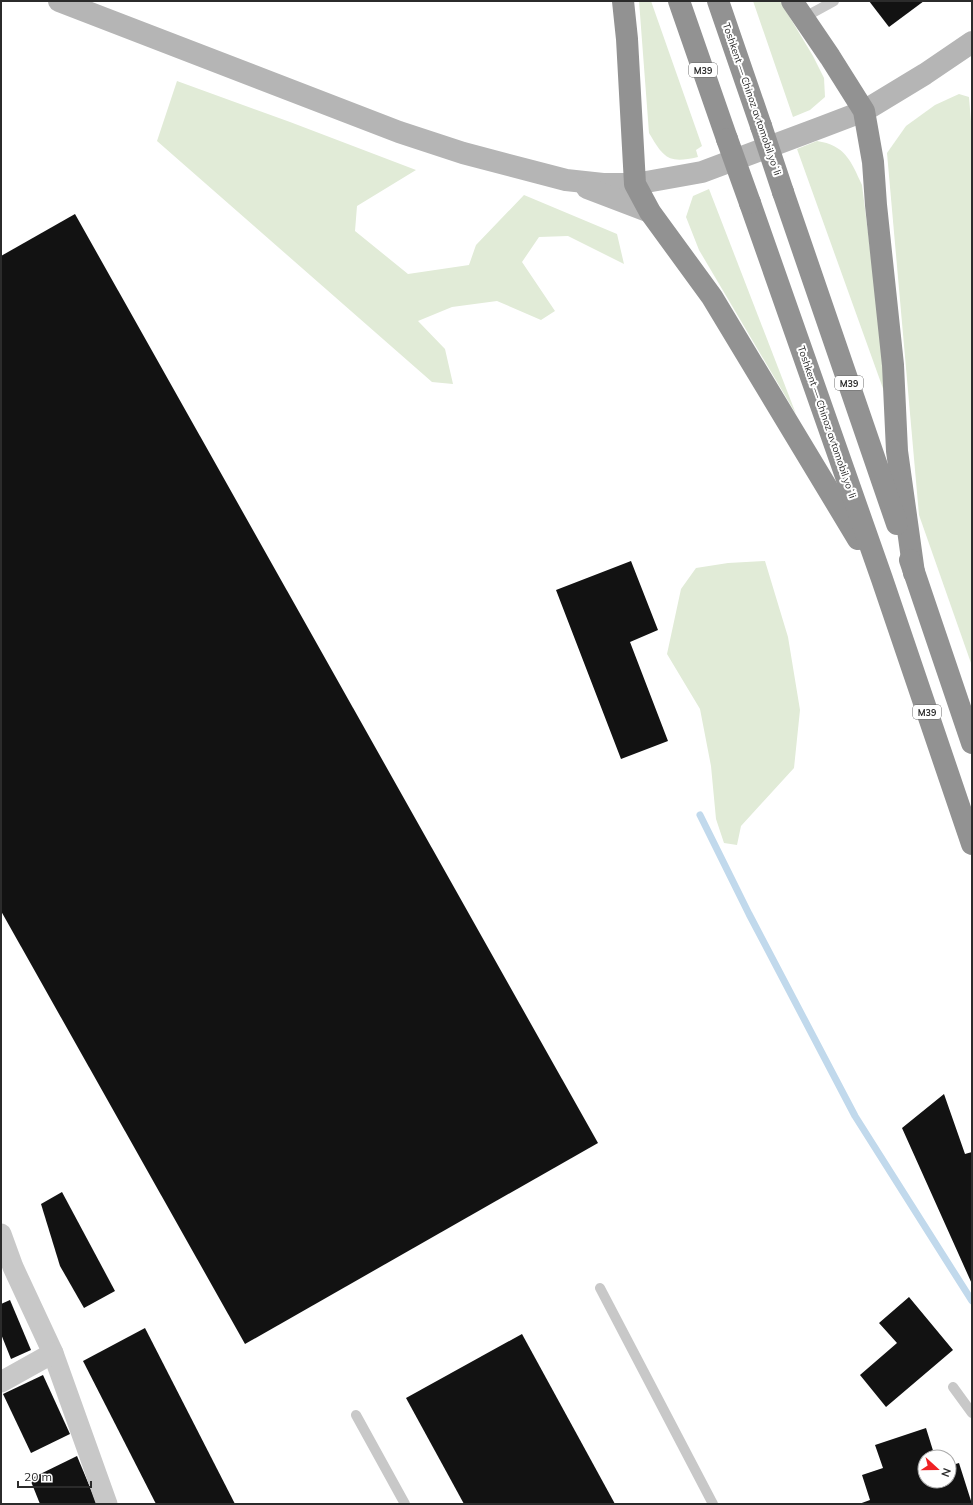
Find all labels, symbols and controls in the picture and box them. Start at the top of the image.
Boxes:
street label: Toshkent — Chinoz avtomobil yoʻli [720,21,784,177]
road number: M39 [689,63,717,77]
street label: Toshkent — Chinoz avtomobil yoʻli [795,344,859,500]
road number: M39 [835,376,863,390]
road number: M39 [913,705,941,719]
north arrow [917,1449,957,1489]
scale bar [18,1463,91,1489]
text: N [938,1466,954,1479]
text: 20 m [24,1469,52,1484]

